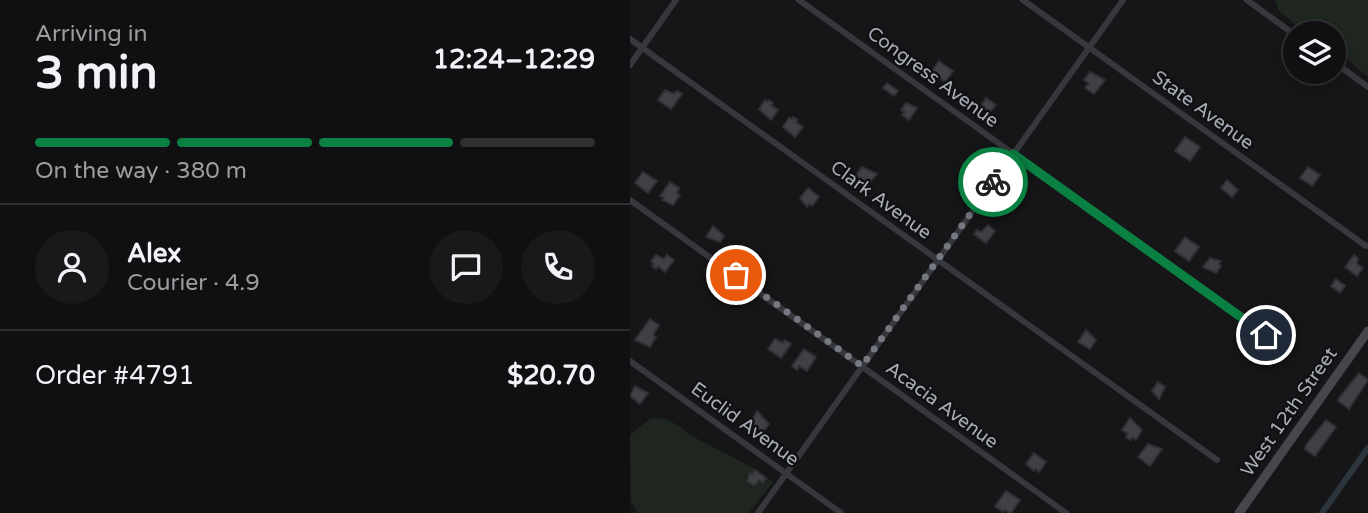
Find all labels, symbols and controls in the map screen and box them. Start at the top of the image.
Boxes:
text: Arriving in [35,20,148,48]
map controls [1283,21,1346,84]
button: layers [1283,21,1346,84]
street label: Congress Avenue [863,22,1003,132]
text: 12:24–12:29 [433,44,595,75]
text: 3 min [35,46,158,101]
street label: State Avenue [1148,66,1258,154]
courier [958,147,1028,217]
street label: Clark Avenue [826,156,936,244]
text: On the way · 380 m [35,157,247,185]
icon: bike [974,163,1012,201]
button: person [35,230,109,304]
button: chat [429,230,503,304]
button: phone [521,230,595,304]
text: Alex [127,238,181,269]
pin [706,245,766,305]
icon: bag [717,256,755,294]
text: Courier · 4.9 [127,269,260,297]
pin [1236,305,1296,365]
icon: home [1247,316,1285,354]
street label: West 12th Street [1236,343,1342,481]
street label: Acacia Avenue [882,357,1002,453]
text: Order #4791 [35,360,195,391]
text: $20.70 [507,360,595,391]
street label: Euclid Avenue [687,377,803,471]

